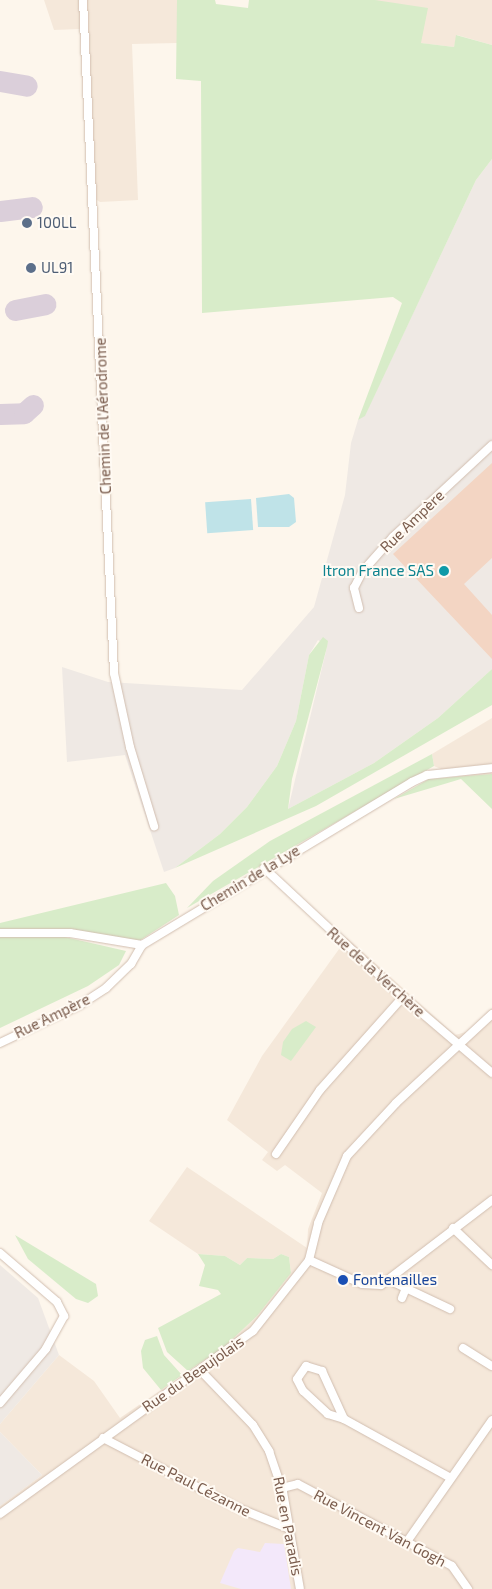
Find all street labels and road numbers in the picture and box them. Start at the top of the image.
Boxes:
street label: Chemin de l'Aérodrome [91,337,115,495]
street label: Rue Ampère [376,486,448,556]
street label: Chemin de la Lye [197,841,303,915]
street label: Rue de la Verchère [323,923,429,1021]
street label: Rue Ampère [11,990,93,1042]
street label: Rue du Beaujolais [139,1332,247,1416]
street label: Rue Paul Cézanne [138,1450,254,1520]
street label: Rue en Paradis [270,1475,306,1577]
street label: Rue Vincent Van Gogh [310,1485,450,1571]

